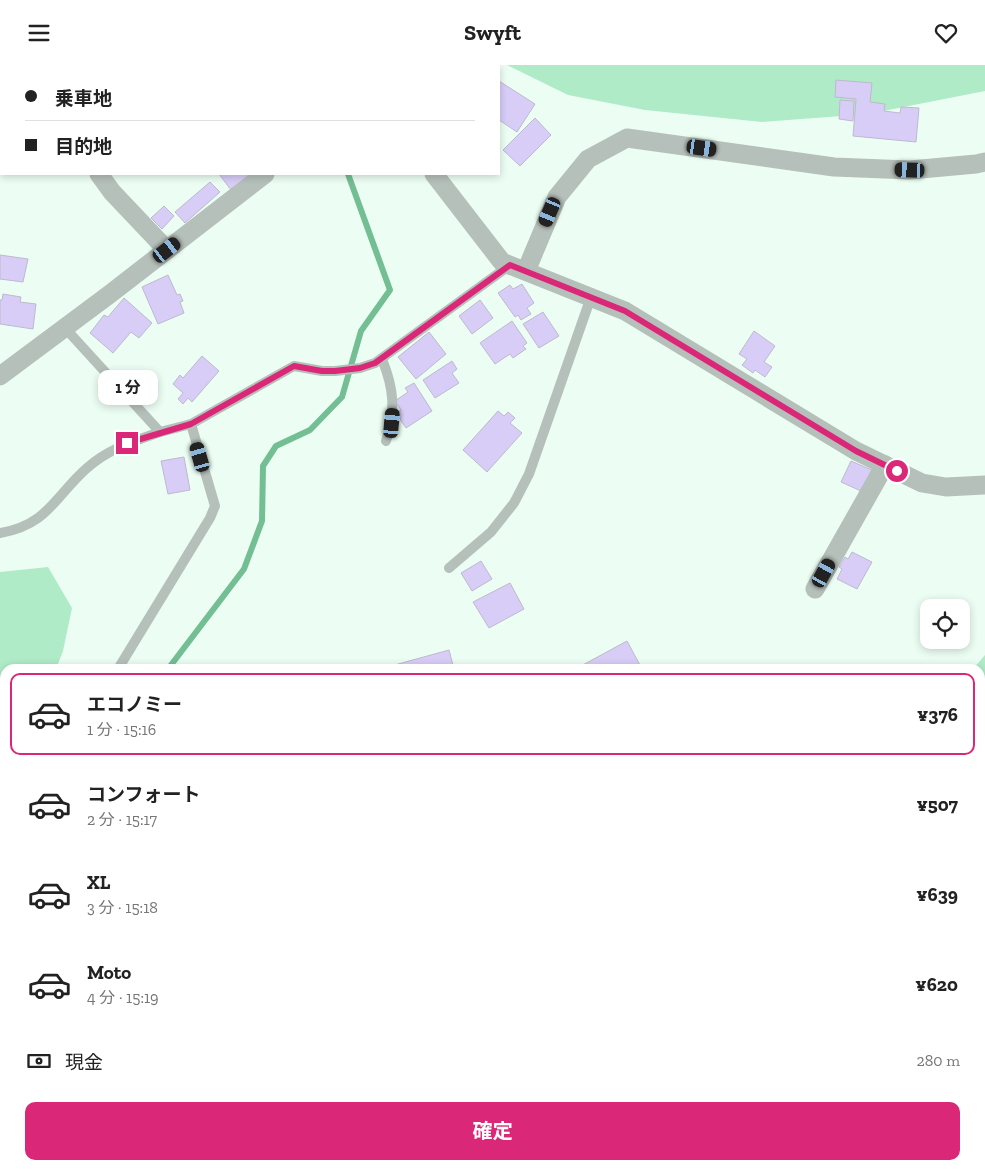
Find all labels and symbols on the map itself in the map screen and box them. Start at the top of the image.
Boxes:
car [686,138,717,158]
car [894,162,925,178]
car [537,195,562,229]
car [150,235,183,265]
callout: 1 分 [97,371,157,405]
car [383,407,400,439]
route end [116,432,138,454]
car [188,441,211,473]
route start [886,460,908,482]
car [810,556,837,590]

